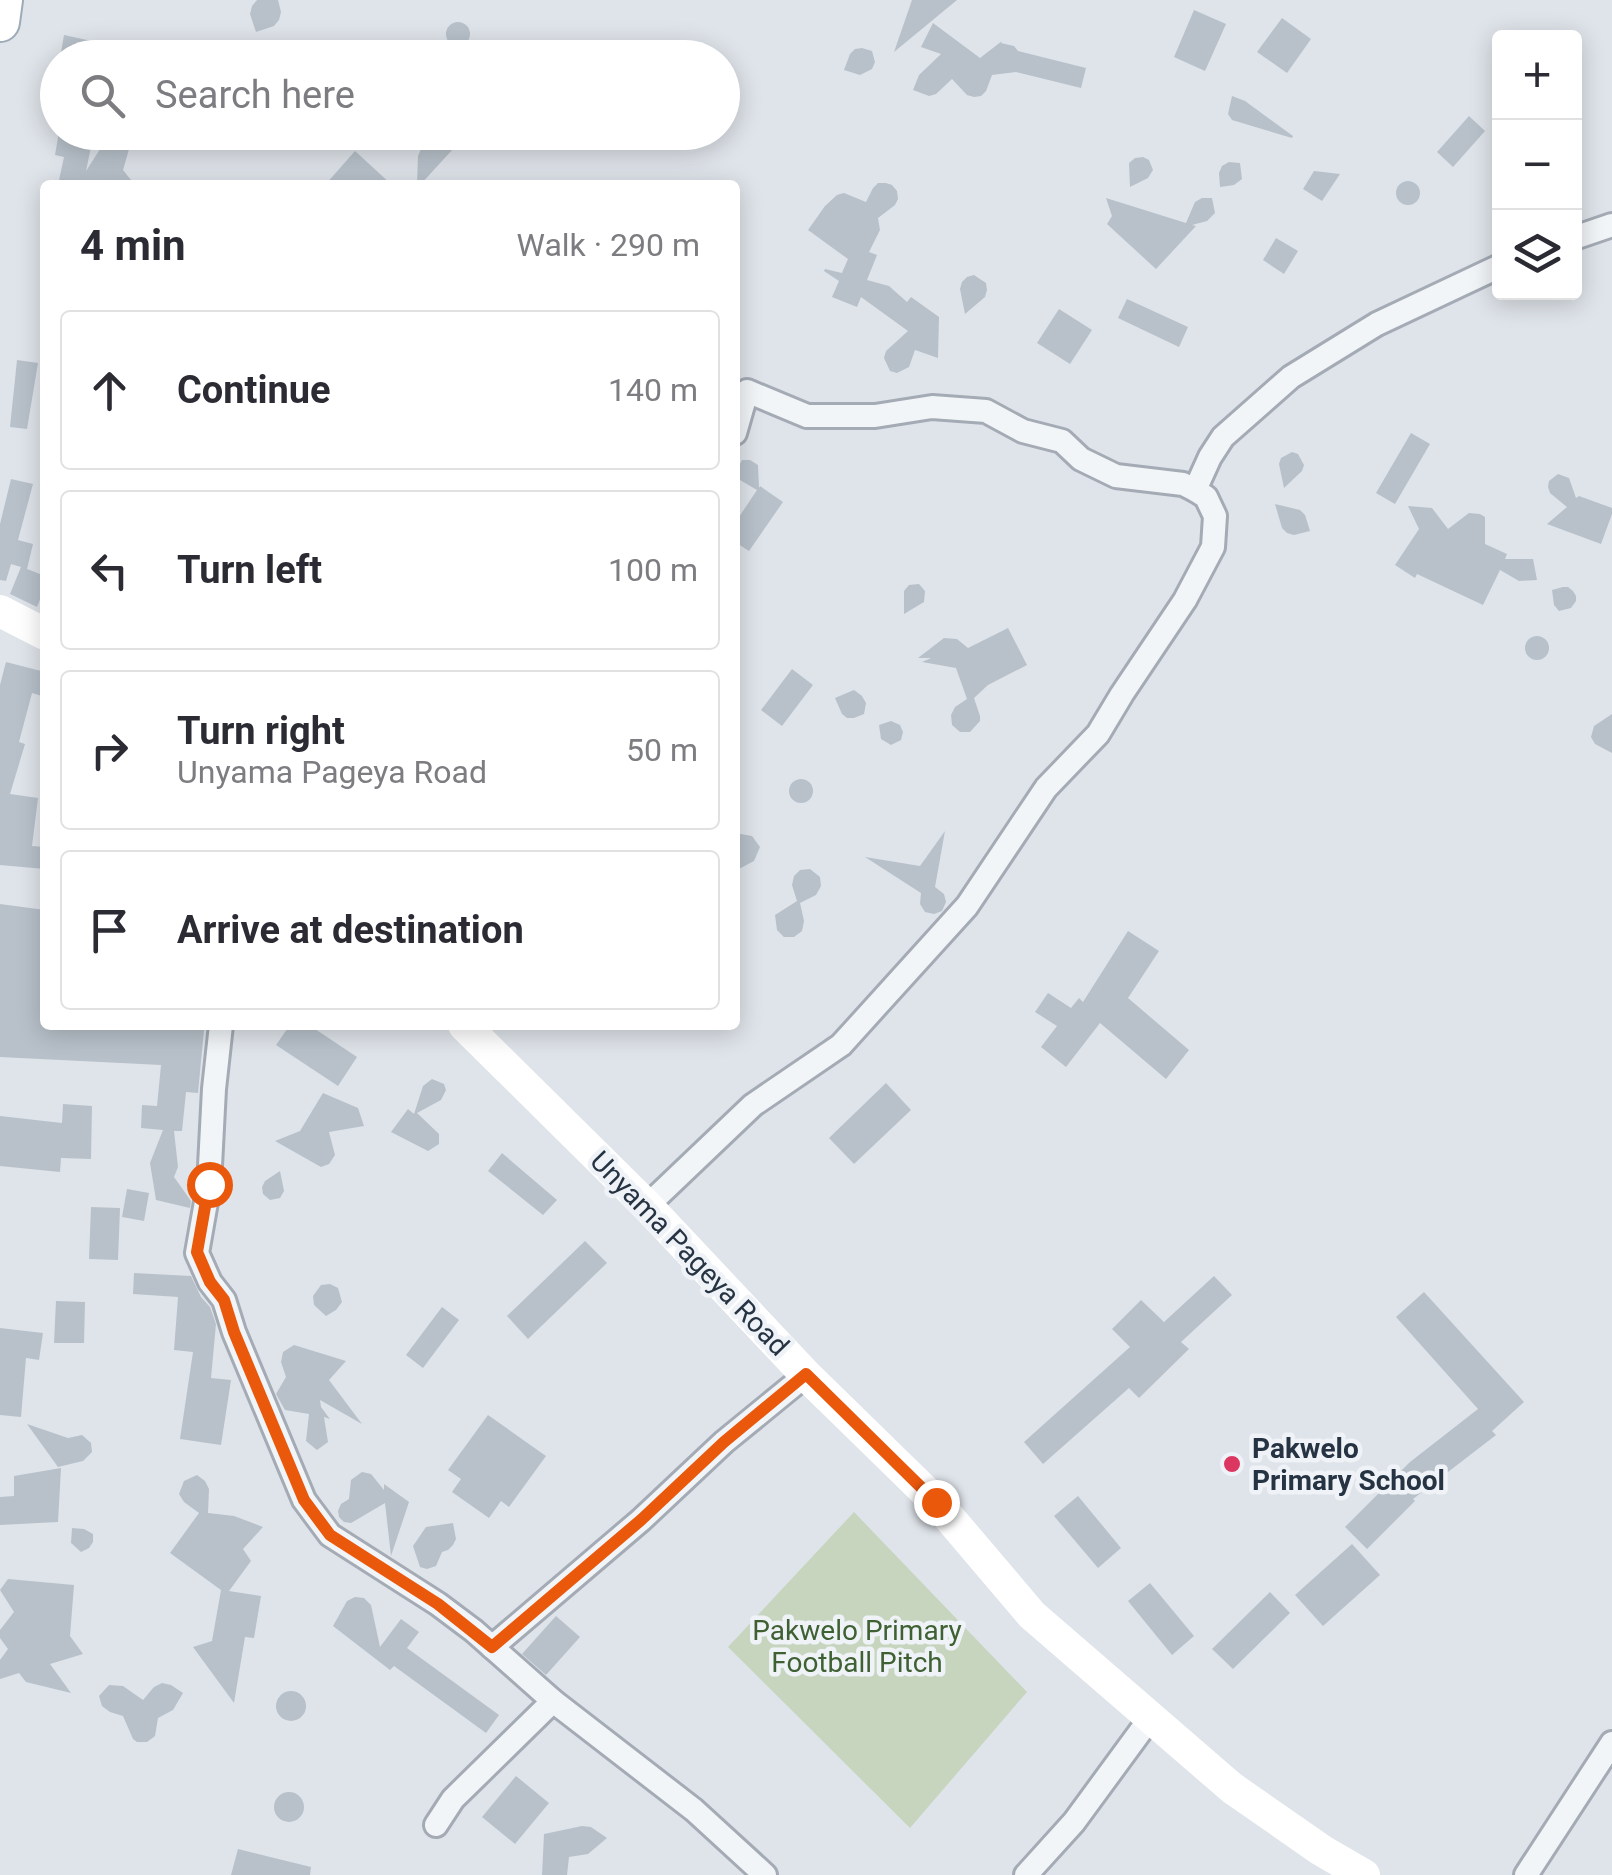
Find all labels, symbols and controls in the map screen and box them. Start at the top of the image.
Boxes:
map controls [1492,30,1582,300]
button: + [1492,30,1582,120]
search box [40,40,740,150]
icon: search [75,68,130,123]
text: Search here [155,73,355,117]
button: − [1492,120,1582,210]
button: layers [1492,210,1582,300]
text: 4 min [80,221,186,270]
text: Walk · 290 m [517,226,700,264]
icon: ahead [82,363,137,418]
text: Continue [177,368,331,412]
text: 140 m [608,371,698,409]
icon: left [82,543,137,598]
text: Turn left [177,548,322,592]
text: 100 m [608,551,698,589]
text: Turn right [177,709,345,753]
icon: right [82,723,137,778]
text: 50 m [626,731,698,769]
text: Unyama Pageya Road [177,753,487,791]
icon: arrive [82,903,137,958]
text: Arrive at destination [177,908,524,952]
street label: Unyama Pageya Road [584,1144,796,1362]
route start [187,1162,233,1208]
place label: Pakwelo Primary School [1252,1432,1445,1497]
marker: Pakwelo Primary School [1221,1453,1243,1475]
route end [914,1480,960,1526]
park label: Pakwelo Primary Football Pitch [752,1614,962,1679]

